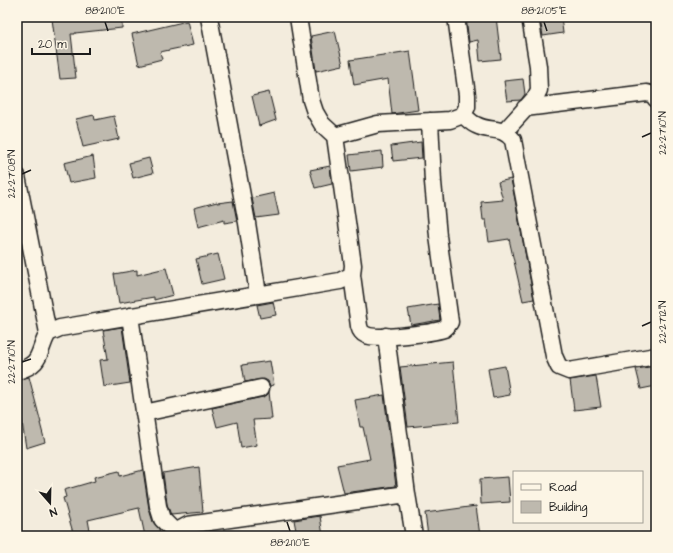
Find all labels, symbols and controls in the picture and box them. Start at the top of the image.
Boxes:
text: 88°21'10"E [85,4,125,18]
text: 88°21'05"E [521,4,567,18]
scale bar [32,30,90,56]
text: 20 m [38,36,67,53]
text: 22°27'10"N [656,111,670,155]
text: 22°27'08"N [5,150,19,198]
text: 22°27'12"N [656,301,670,343]
text: 22°27'10"N [5,340,19,384]
legend [513,471,643,523]
text: Road [549,479,577,496]
north arrow [30,483,70,523]
text: Building [549,499,587,517]
text: N [47,504,59,520]
text: 88°21'10"E [270,536,310,550]

